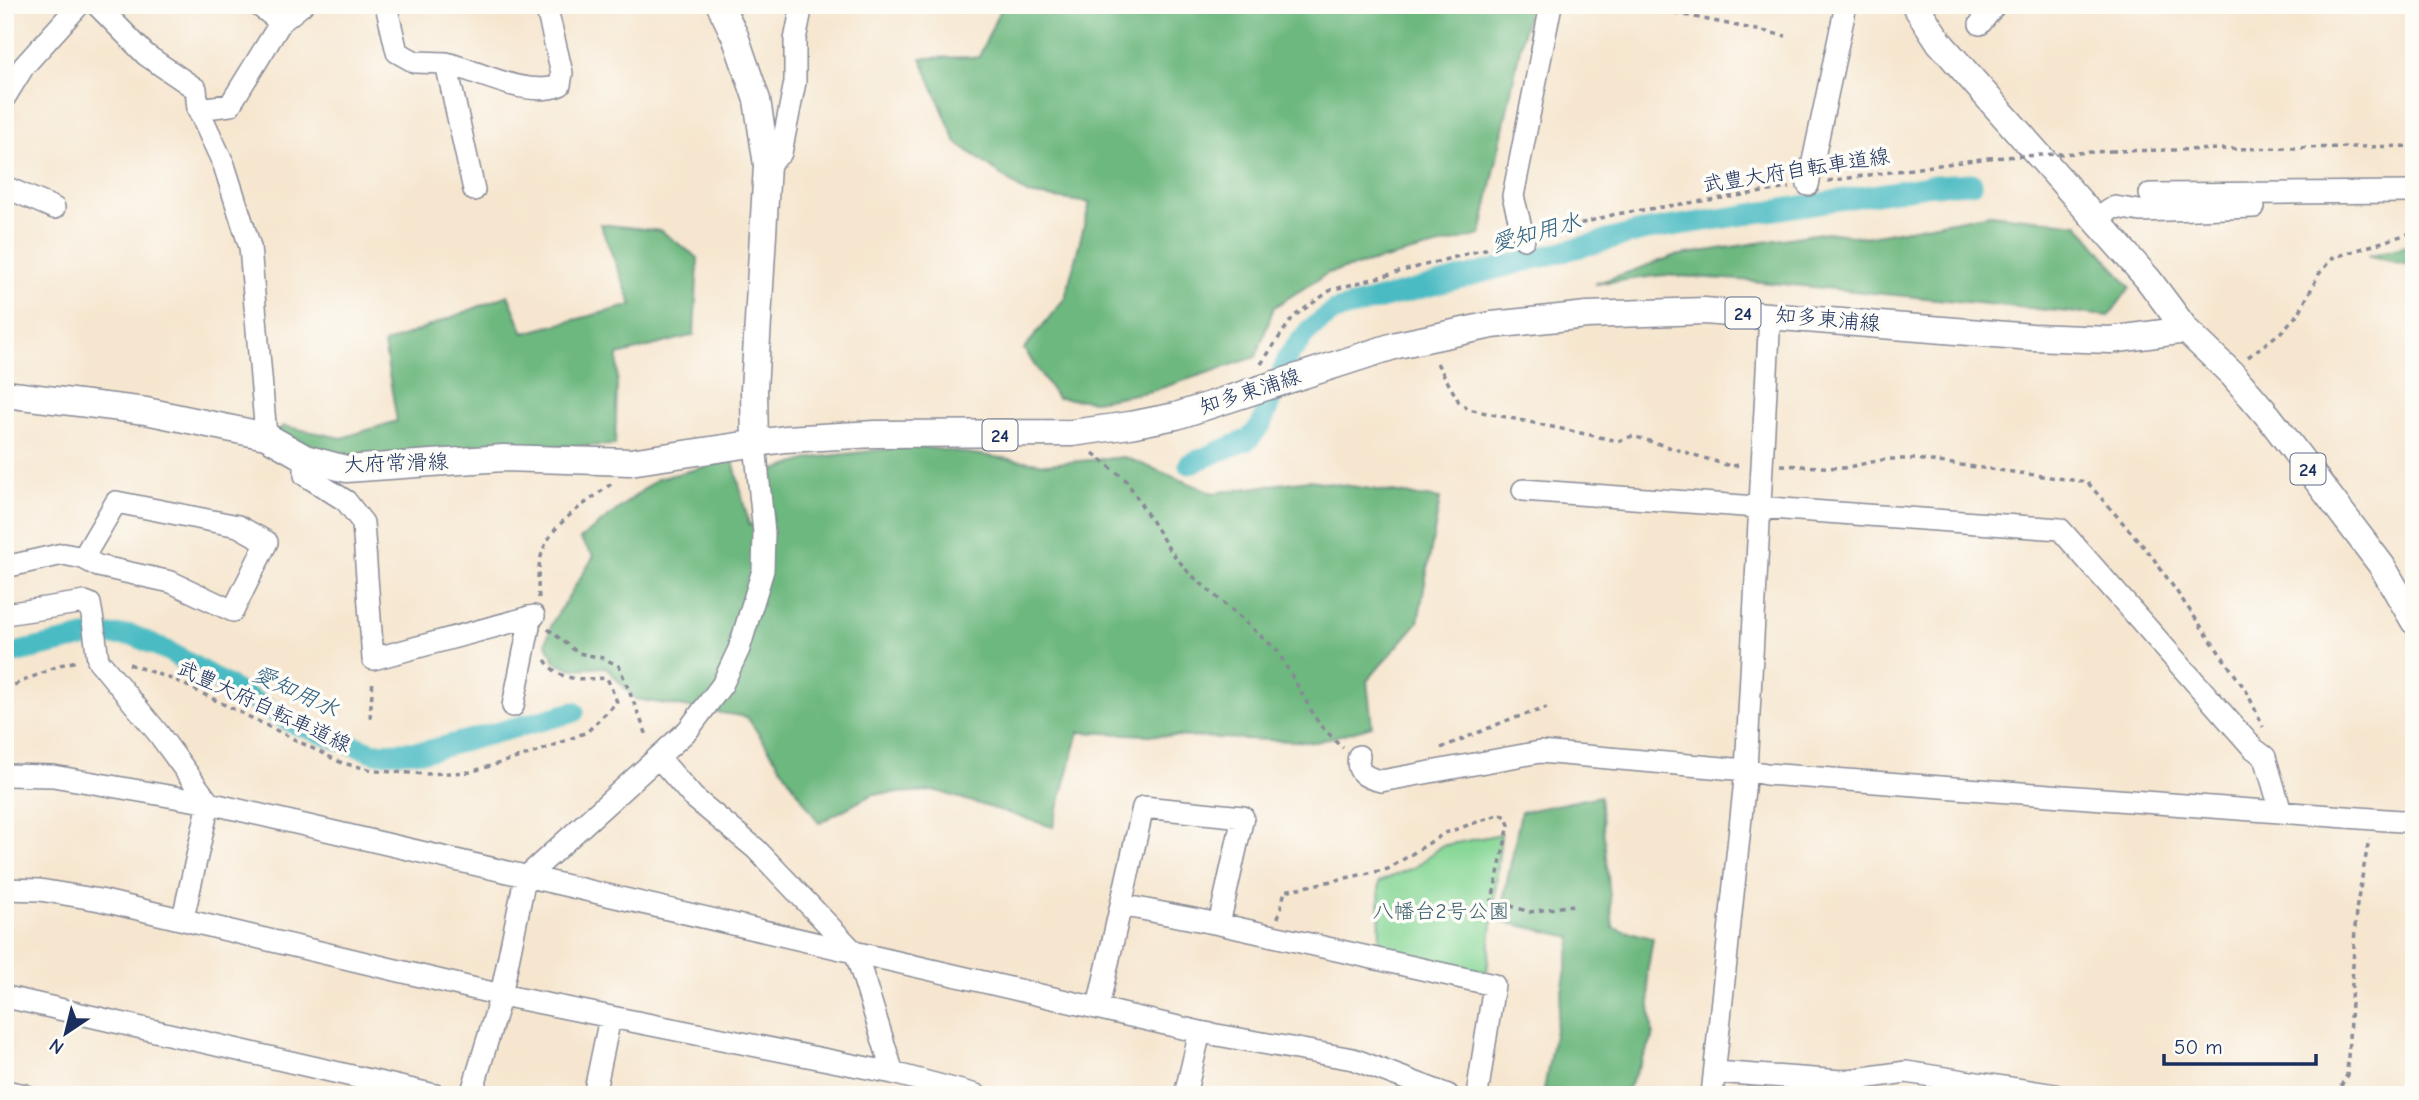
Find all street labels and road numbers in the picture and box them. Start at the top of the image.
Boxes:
street label: 武豊大府自転車道線 [1701,143,1891,197]
road number: 24 [1726,298,1760,328]
street label: 知多東浦線 [1775,302,1881,336]
street label: 知多東浦線 [1196,363,1304,419]
road number: 24 [982,420,1018,450]
street label: 大府常滑線 [343,449,449,477]
road number: 24 [2290,454,2326,484]
street label: 武豊大府自転車道線 [173,655,355,757]

